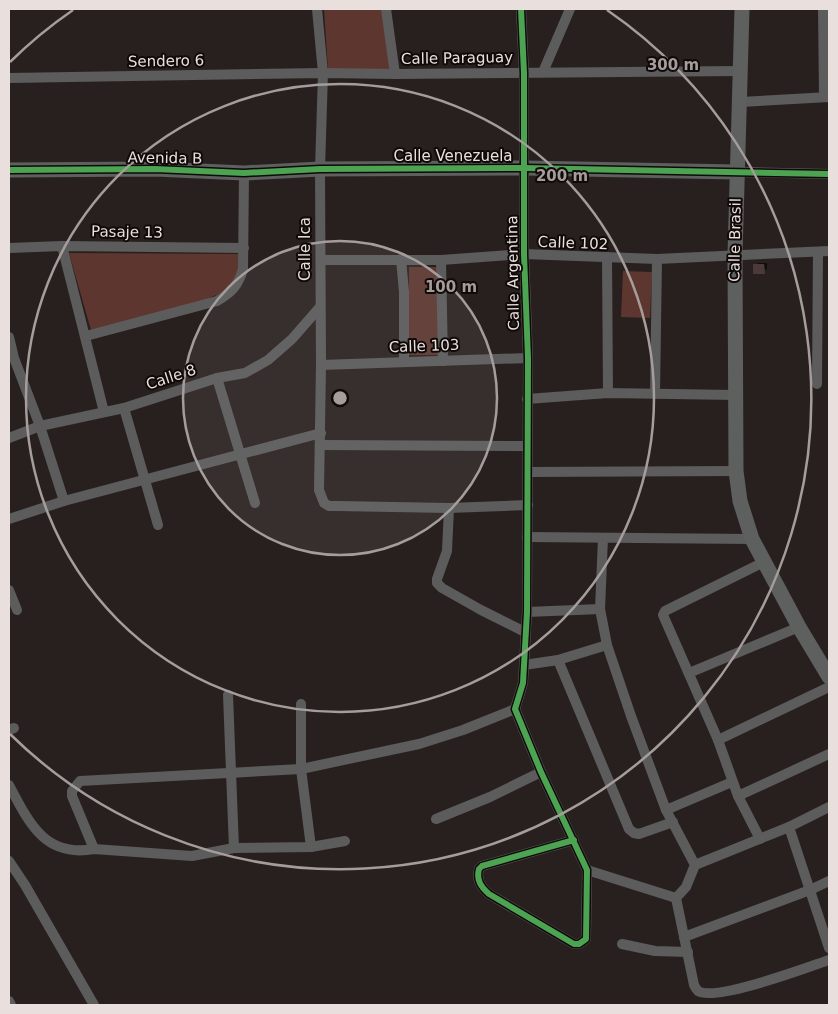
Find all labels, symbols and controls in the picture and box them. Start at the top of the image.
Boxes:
street label: Calle Paraguay [401,48,513,68]
street label: Sendero 6 [128,51,204,71]
text: 300 m [647,56,699,74]
street label: Calle Venezuela [393,147,513,165]
street label: Avenida B [127,148,203,168]
text: 200 m [536,167,588,185]
street label: Calle Brasil [725,198,745,282]
street label: Calle Argentina [503,215,523,331]
street label: Calle Ica [296,217,314,281]
street label: Pasaje 13 [91,222,163,242]
street label: Calle 102 [537,233,609,253]
text: 100 m [425,278,477,296]
street label: Calle 103 [388,336,460,356]
street label: Calle 8 [144,360,198,394]
centre of rings [331,389,349,407]

